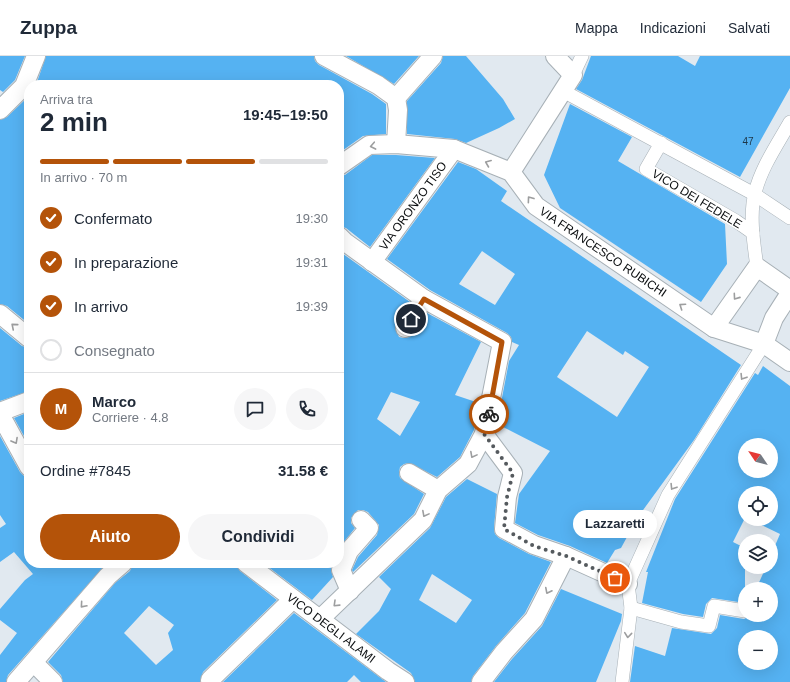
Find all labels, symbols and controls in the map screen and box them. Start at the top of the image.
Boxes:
text: Zuppa [20,17,77,38]
text: Mappa [575,20,618,36]
text: Indicazioni [640,20,706,36]
text: Salvati [728,20,770,36]
text: Arriva tra [40,92,93,107]
text: 19:45–19:50 [243,106,328,123]
text: 2 min [40,107,108,137]
house number: 47 [742,136,754,147]
one-way arrow [370,141,377,150]
street label: VIA ORONZO TISO [376,159,450,253]
one-way arrow [484,160,492,168]
street label: VICO DEI FEDELE [649,167,745,231]
text: In arrivo · 70 m [40,170,127,185]
one-way arrow [528,196,535,203]
street label: VIA FRANCESCO RUBICHI [537,204,669,300]
icon: check [40,207,62,229]
text: Confermato [74,210,152,227]
text: 19:30 [295,211,328,226]
icon: check [40,251,62,273]
text: In preparazione [74,254,178,271]
text: 19:31 [295,255,328,270]
one-way arrow [734,293,741,300]
icon: check [40,295,62,317]
text: In arrivo [74,298,128,315]
text: 19:39 [295,299,328,314]
pin [394,302,428,336]
one-way arrow [679,303,686,311]
icon: home [400,308,422,330]
one-way arrow [12,324,19,331]
text: Consegnato [74,342,155,359]
one-way arrow [740,373,747,380]
button: chat [234,388,276,430]
button: phone [286,388,328,430]
text: Marco [92,393,136,410]
courier [469,394,509,434]
text: M [55,400,67,417]
icon: bike [478,403,500,425]
text: Corriere · 4.8 [92,410,169,425]
one-way arrow [10,436,17,444]
north arrow [738,438,778,478]
map controls [738,438,778,670]
one-way arrow [470,451,478,459]
text: Ordine #7845 [40,462,131,479]
text: 31.58 € [278,462,328,479]
one-way arrow [670,483,678,490]
button: locate [738,486,778,526]
one-way arrow [423,510,430,517]
callout: Lazzaretti [573,510,657,538]
button: Aiuto [40,514,180,560]
button: Condividi [188,514,328,560]
text: Lazzaretti [585,516,645,531]
button: layers [738,534,778,574]
pin [598,561,632,595]
icon: bag [604,567,626,589]
button: + [738,582,778,622]
one-way arrow [545,586,553,594]
street label: VICO DEGLI ALAMI [284,590,378,666]
one-way arrow [333,599,341,607]
one-way arrow [80,601,87,608]
button: − [738,630,778,670]
one-way arrow [624,632,633,638]

